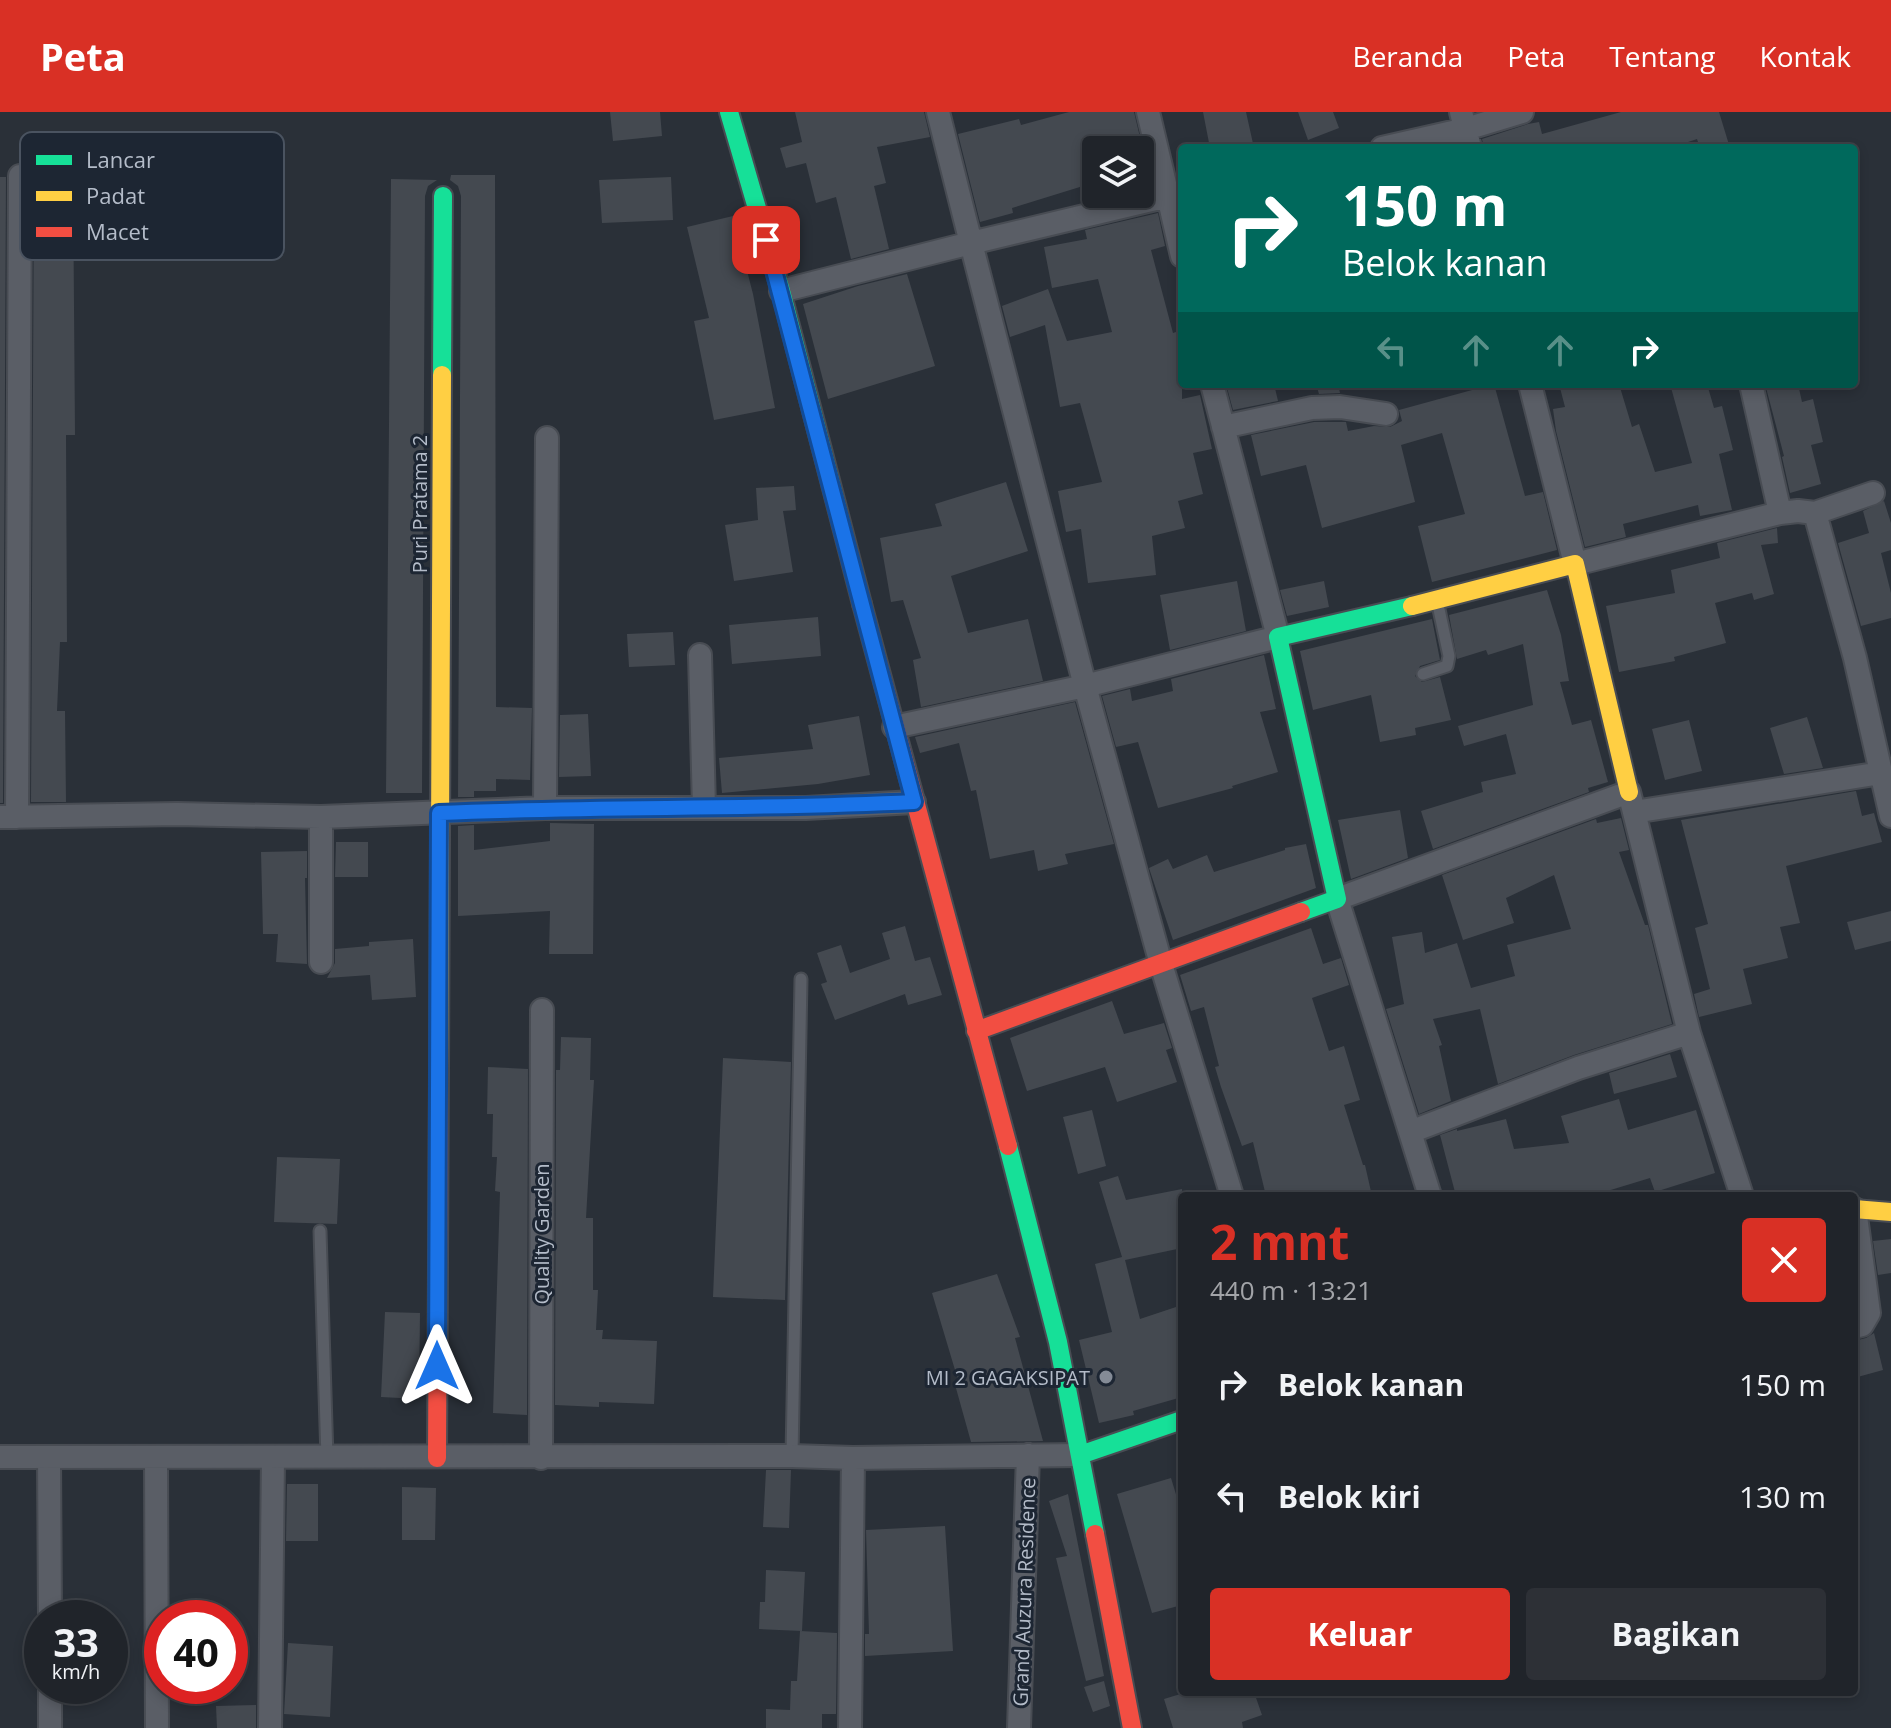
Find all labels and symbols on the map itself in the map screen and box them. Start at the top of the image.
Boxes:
legend [20,132,284,260]
text: Lancar [86,144,155,174]
text: Padat [86,180,145,210]
pin [732,206,800,274]
text: Macet [86,216,149,246]
street label: Puri Pratama 2 [406,435,433,573]
street label: Quality Garden [528,1164,555,1304]
position arrow [395,1324,479,1408]
place label: MI 2 GAGAKSIPAT [926,1364,1090,1391]
marker: MI 2 GAGAKSIPAT [1097,1368,1115,1386]
street label: Grand Auzura Residence [1007,1477,1041,1707]
speed limit sign: 40 [144,1600,248,1704]

